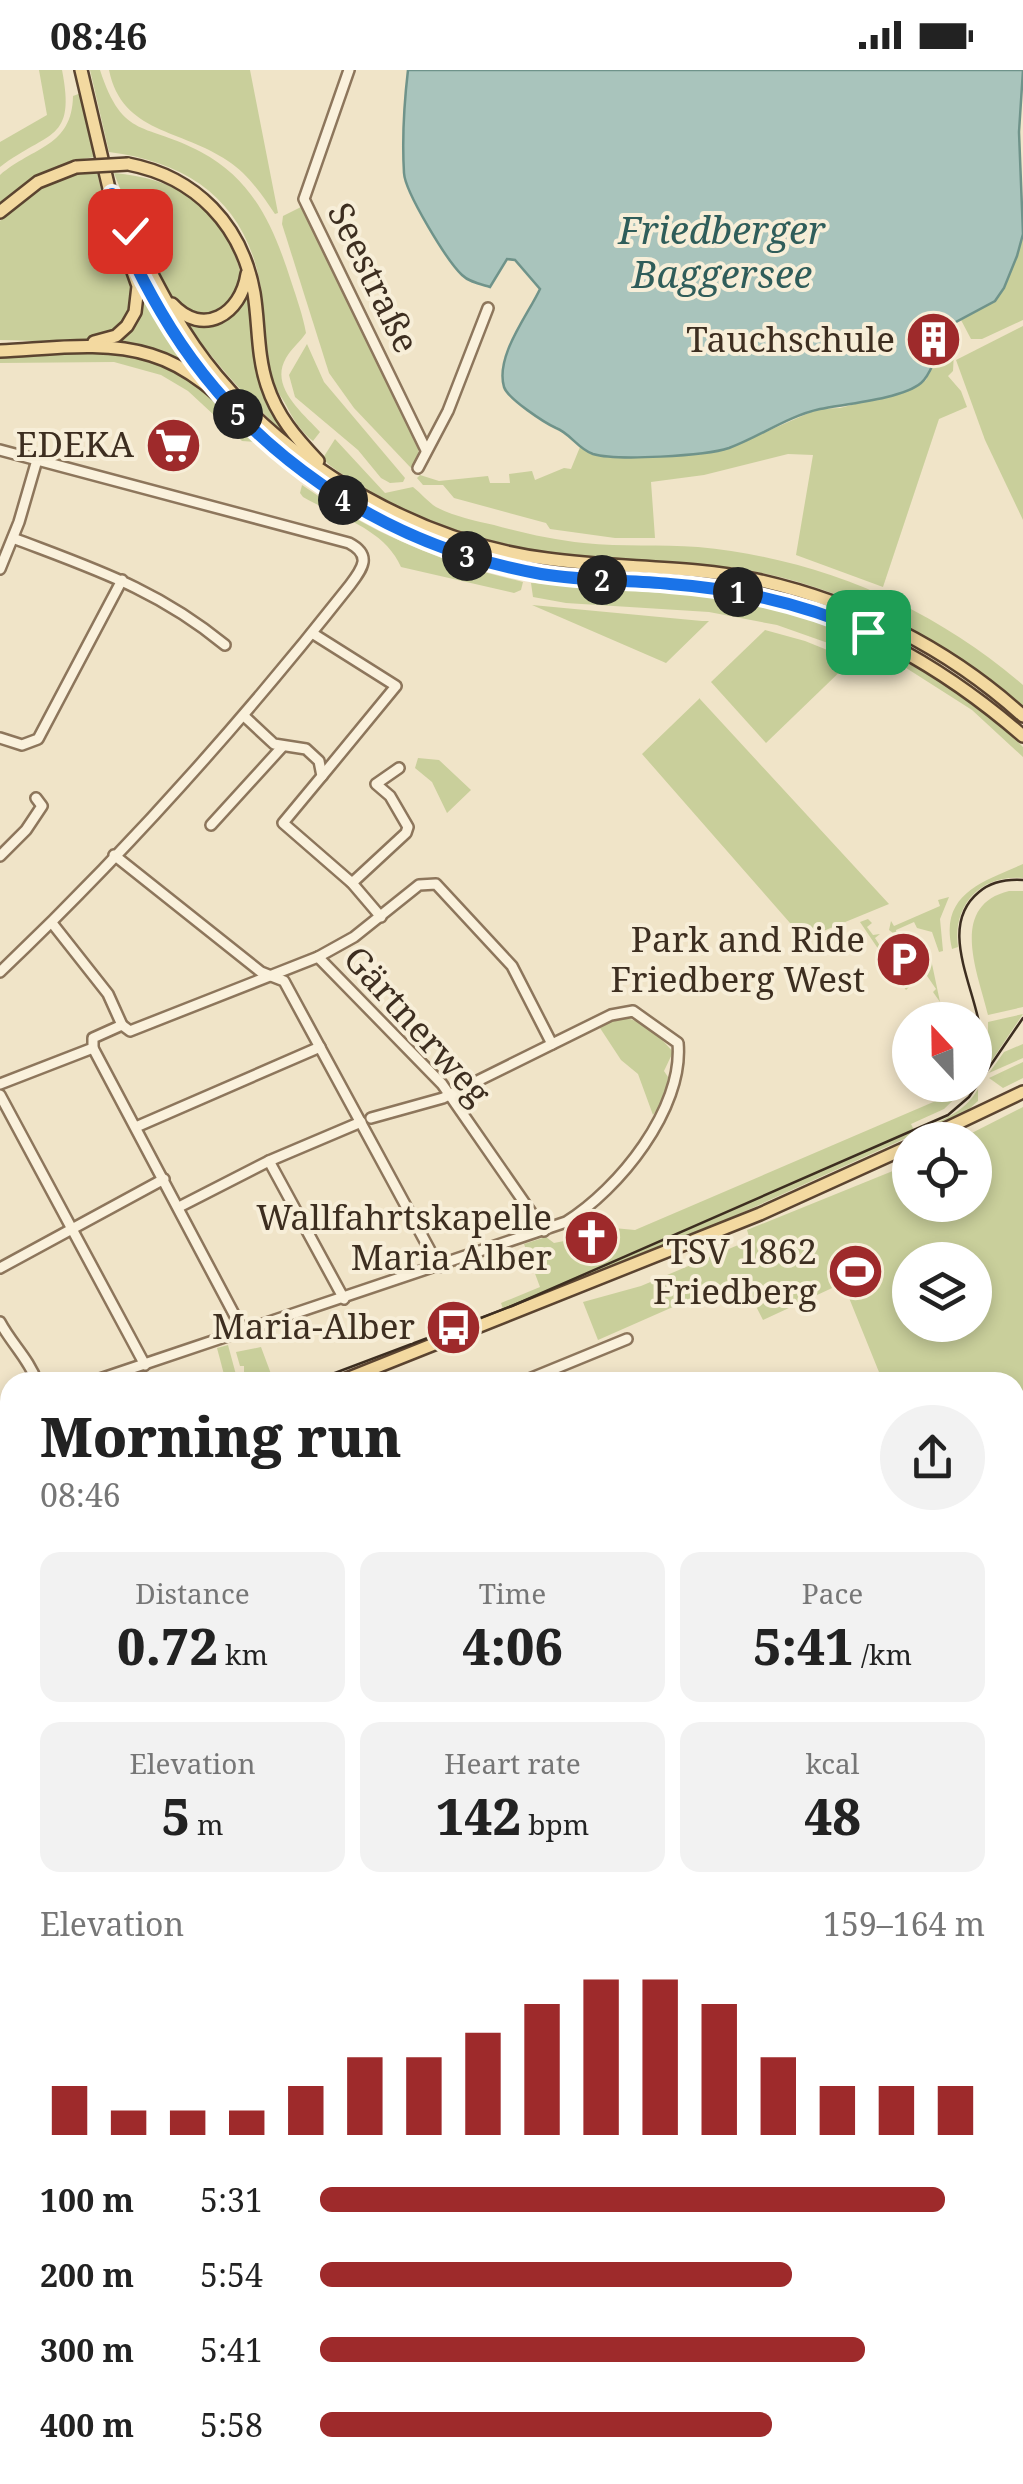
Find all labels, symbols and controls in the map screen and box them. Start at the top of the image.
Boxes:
text: 08:46 [50,9,147,61]
pin [88,189,173,274]
street label: Seestraße [318,194,431,360]
water label: Friedberger Baggersee [617,203,826,299]
icon: check [103,204,158,259]
building icon: Tauchschule [904,310,964,370]
place label: Tauchschule [686,315,895,362]
pin: 5 [213,389,263,439]
text: 5 [230,395,246,433]
supermarket icon: EDEKA [143,415,203,475]
place label: EDEKA [16,420,134,467]
pin: 4 [318,475,368,525]
text: 4 [335,481,351,519]
pin: 3 [442,531,492,581]
text: 3 [459,537,475,575]
pin: 2 [577,555,627,605]
text: 2 [594,561,610,599]
pin: 1 [713,567,763,617]
text: 1 [730,573,746,611]
pin [826,590,911,675]
icon: arrive [841,605,896,660]
place label: Park and Ride Friedberg West [610,915,865,1002]
parking icon: Park and Ride Friedberg West [874,930,934,990]
street label: Gärtnerweg [334,935,502,1115]
north arrow [892,1002,992,1102]
map controls [892,1002,992,1342]
button: locate [892,1122,992,1222]
place label: Wallfahrtskapelle Maria Alber [256,1193,552,1280]
church icon: Wallfahrtskapelle Maria Alber [561,1208,621,1268]
place label: TSV 1862 Friedberg [653,1227,817,1314]
sports icon: TSV 1862 Friedberg [826,1242,886,1302]
button: layers [892,1242,992,1342]
bus stop icon: Maria-Alber [424,1297,484,1357]
place label: Maria-Alber [212,1302,415,1349]
text: Morning run [40,1398,402,1473]
button: share [880,1405,985,1510]
text: 08:46 [40,1473,121,1516]
text: Distance [135,1574,250,1612]
text: Time [479,1574,546,1612]
text: Pace [802,1574,863,1612]
text: 0.72 [117,1612,218,1680]
text: 4:06 [462,1612,563,1680]
text: 5:41 [753,1612,854,1680]
text: km [218,1635,268,1673]
text: /km [854,1635,912,1673]
text: Elevation [129,1744,256,1782]
text: Heart rate [444,1744,581,1782]
text: kcal [805,1744,860,1782]
text: 5 [161,1782,190,1850]
text: 142 [436,1782,521,1850]
text: 48 [804,1782,861,1850]
text: m [190,1805,224,1843]
text: bpm [521,1805,589,1843]
text: Elevation [40,1902,184,1945]
text: 159–164 m [823,1902,985,1945]
text: 100 m [40,2178,134,2221]
text: 5:31 [200,2178,263,2221]
text: 200 m [40,2253,134,2296]
text: 5:54 [200,2253,263,2296]
text: 300 m [40,2328,134,2371]
text: 5:41 [200,2328,263,2371]
text: 400 m [40,2403,134,2446]
text: 5:58 [200,2403,263,2446]

